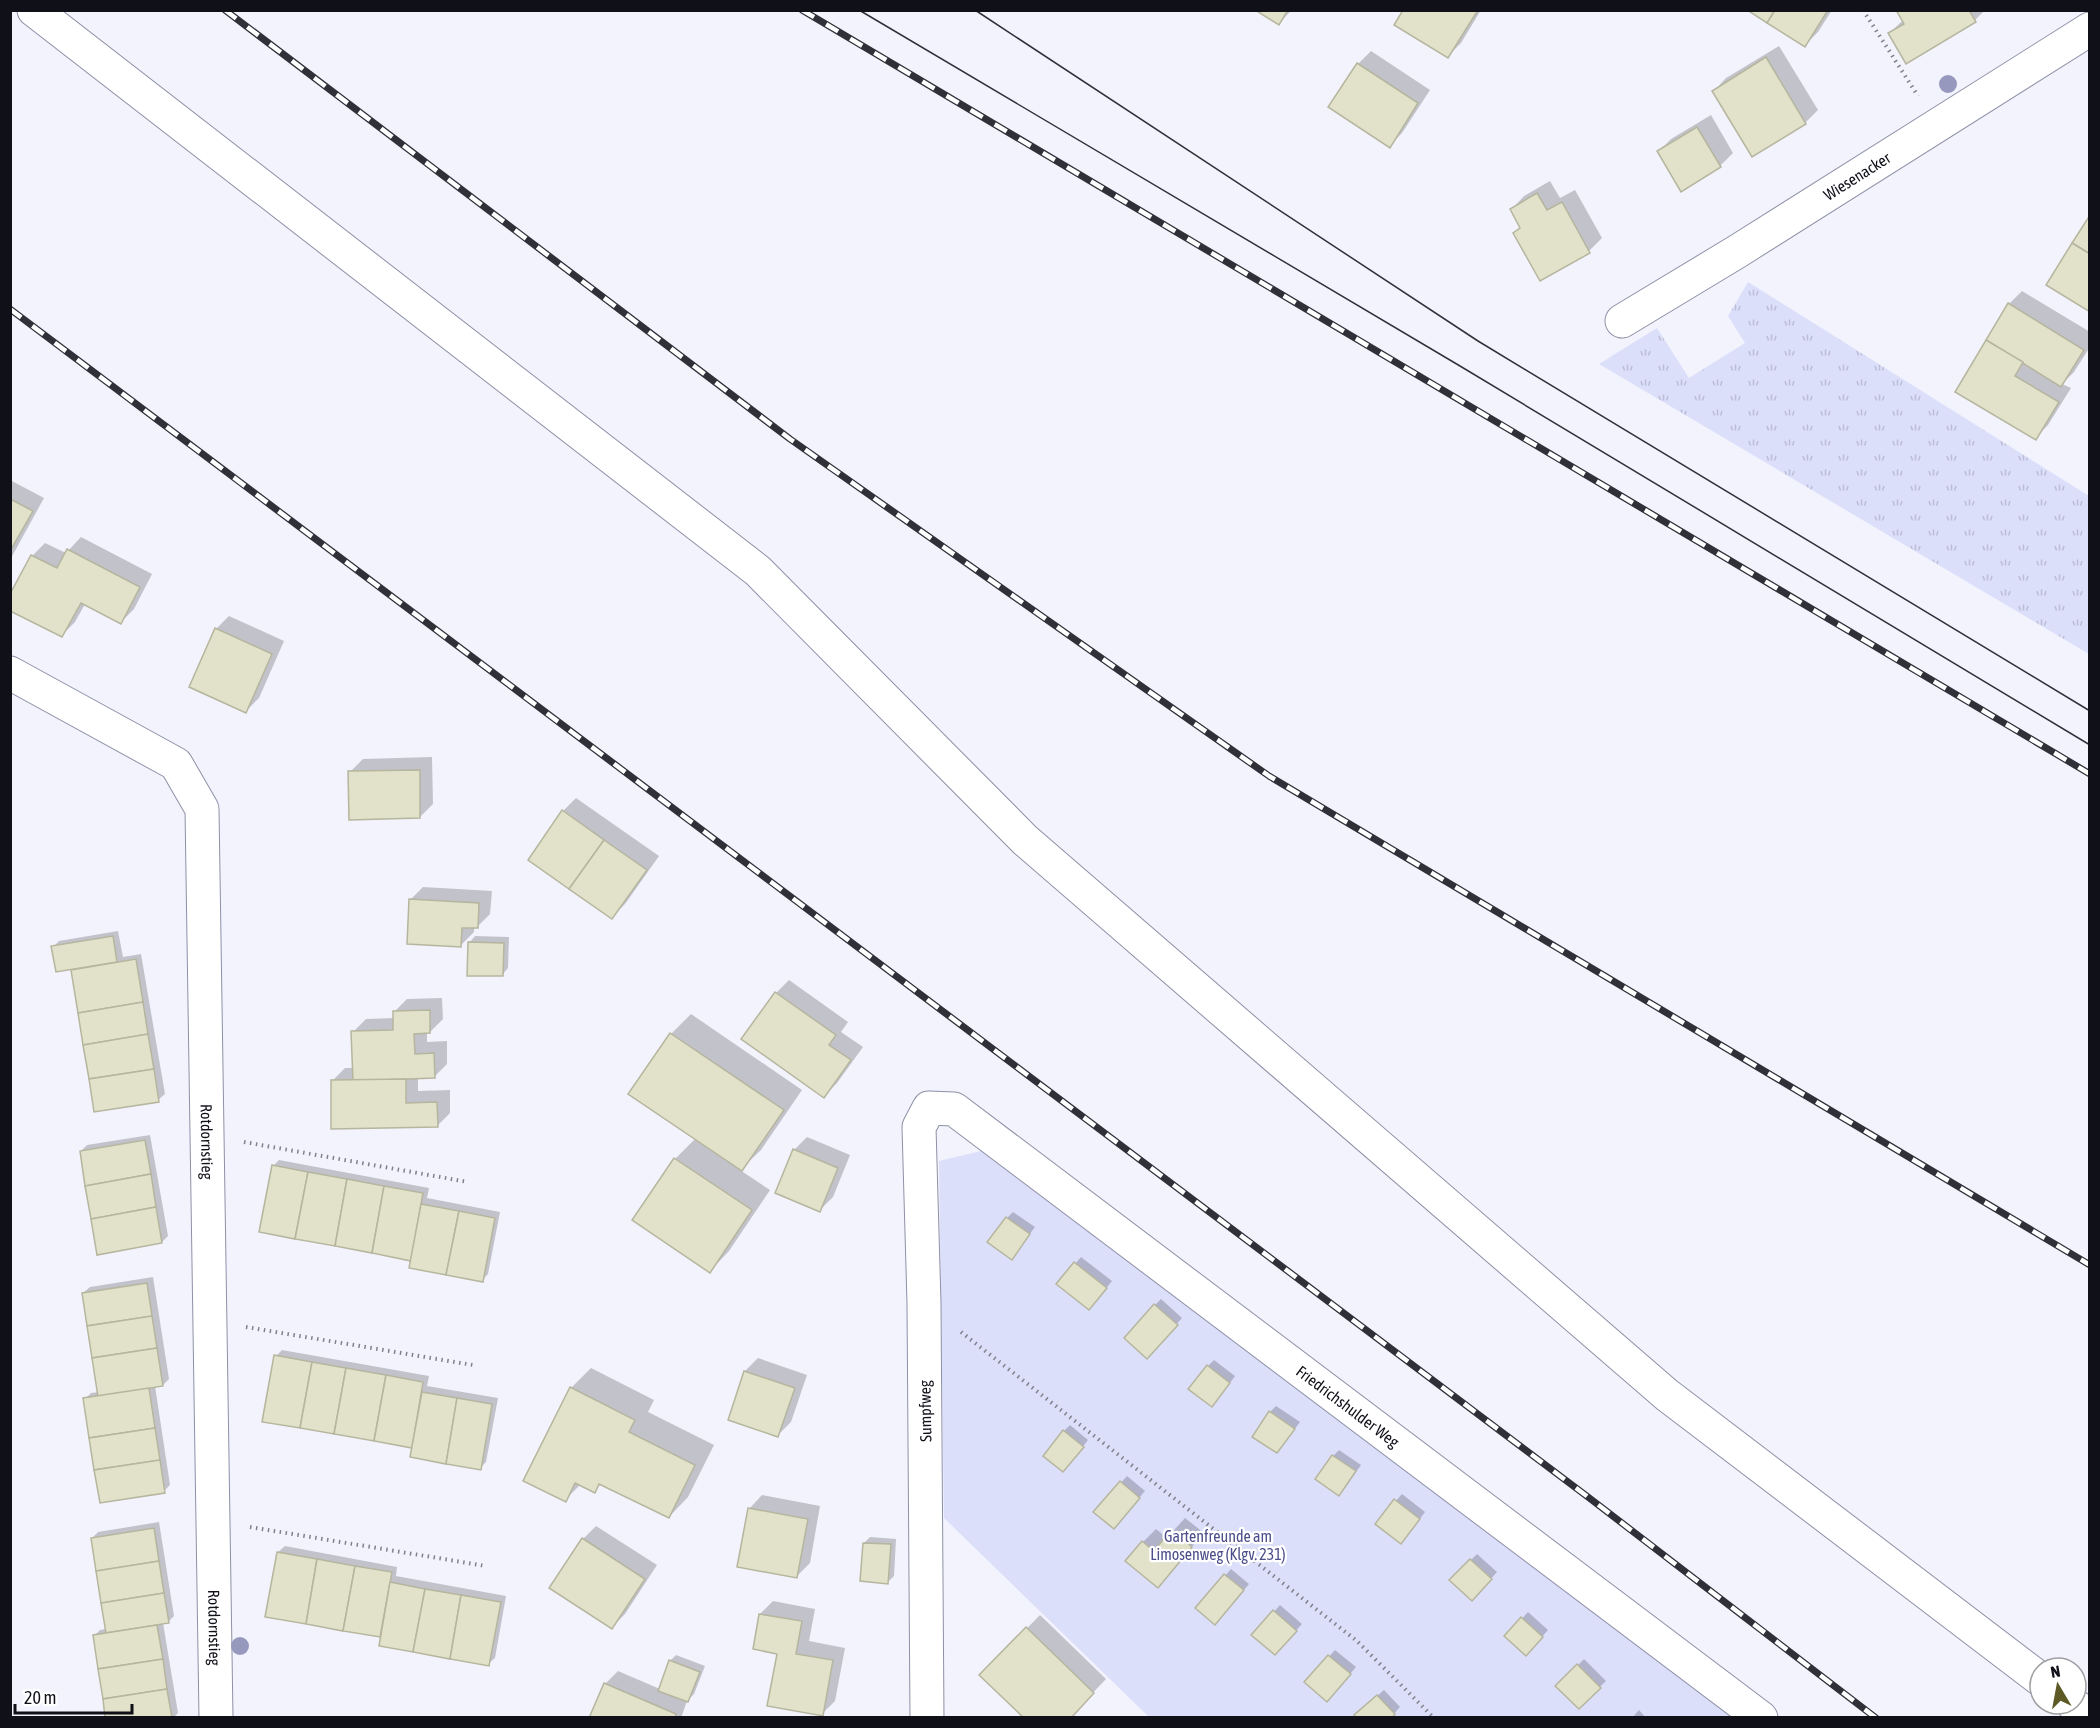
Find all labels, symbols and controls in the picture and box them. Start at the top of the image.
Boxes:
street label: Wiesenacker [1820,148,1894,204]
street label: Rotdornstieg [198,1104,217,1180]
street label: Friedrichshulder Weg [1293,1362,1403,1452]
street label: Sumpfweg [915,1380,936,1442]
park label: Gartenfreunde am Limosenweg (Klgv. 231) [1150,1527,1286,1564]
street label: Rotdornstieg [205,1590,224,1666]
north arrow [2028,1656,2088,1716]
text: N [2049,1662,2062,1681]
scale bar [15,1677,132,1715]
text: 20 m [24,1687,56,1708]

